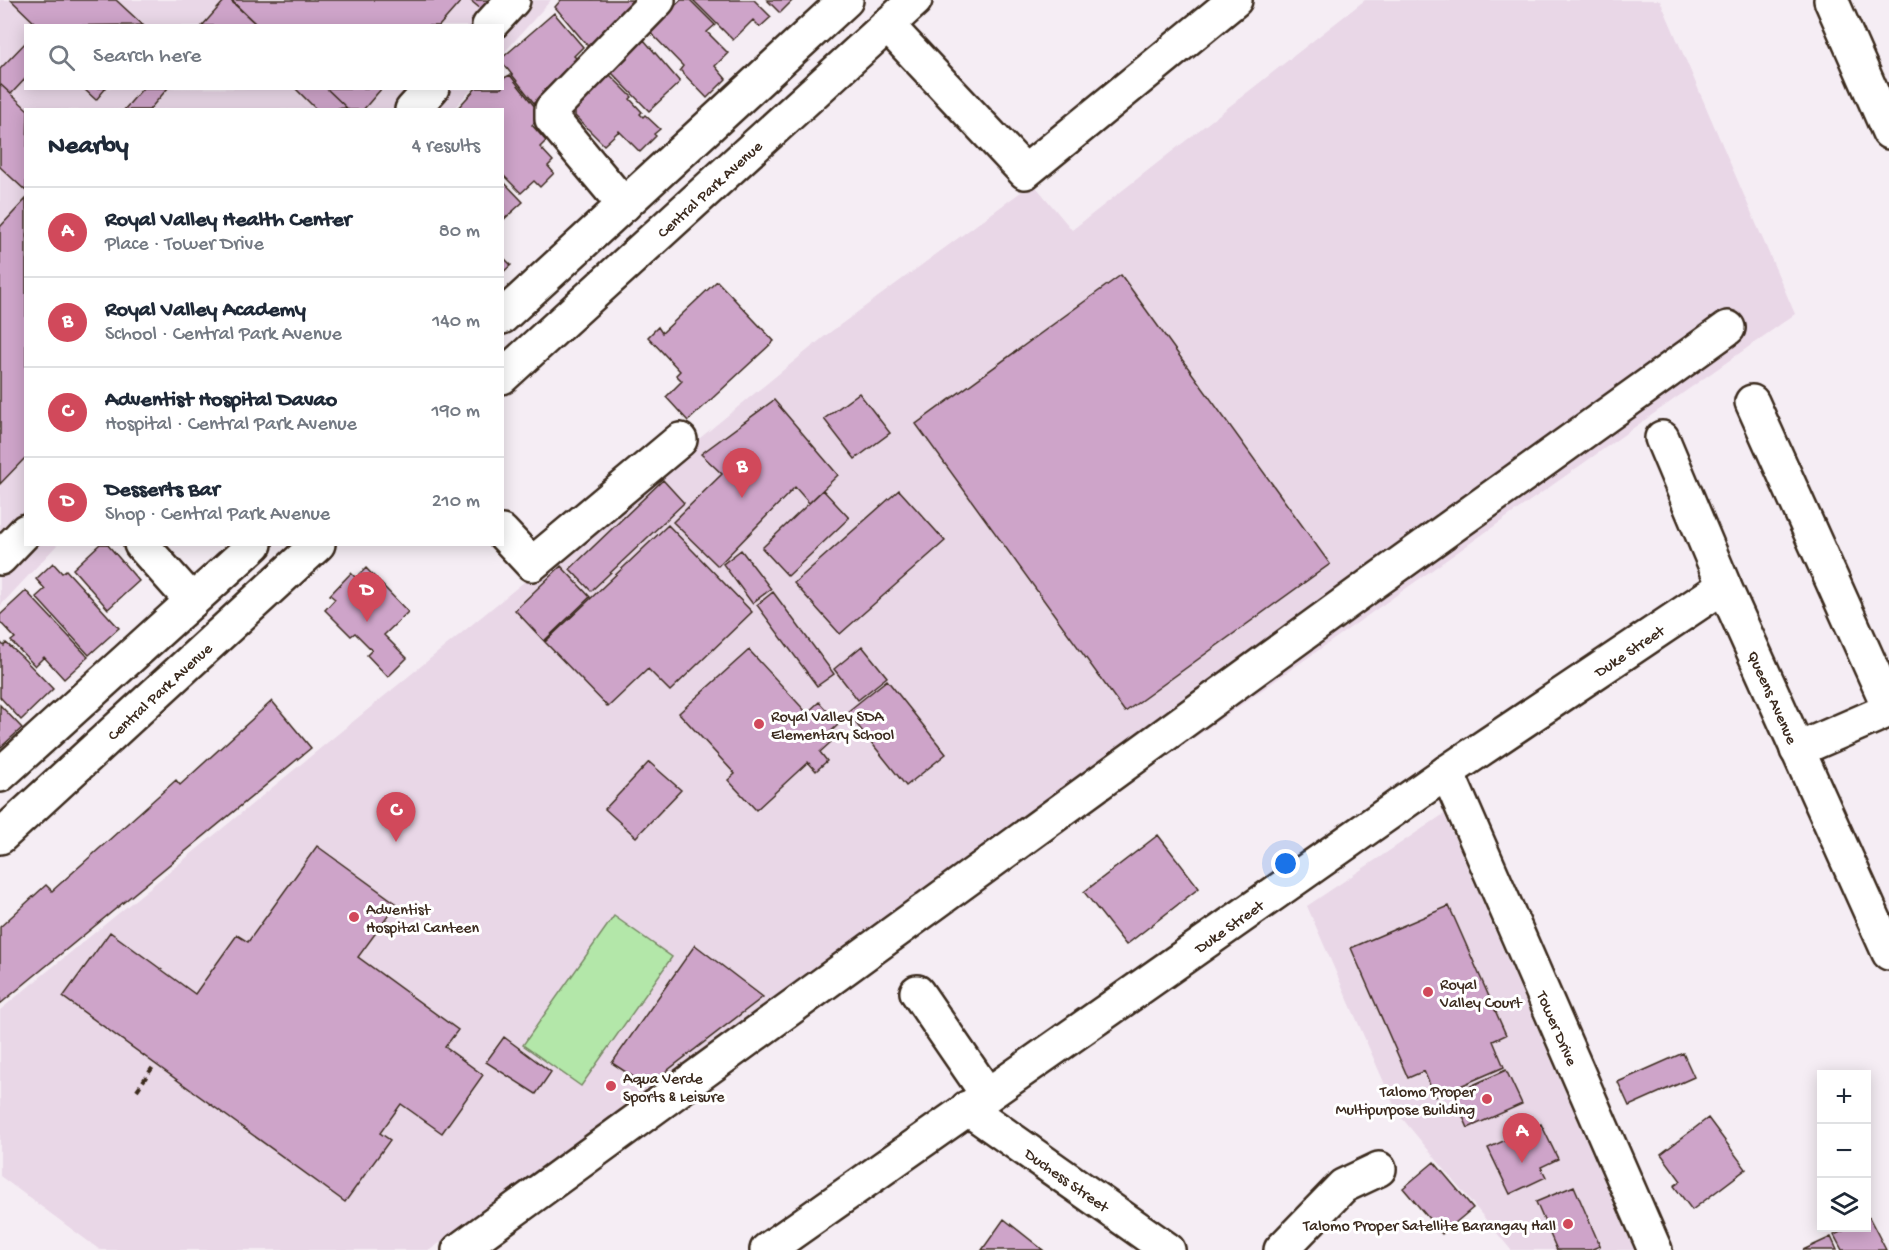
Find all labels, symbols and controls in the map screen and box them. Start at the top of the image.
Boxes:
search box [24,24,504,90]
icon: search [45,41,78,74]
text: Search here [93,44,201,70]
text: Nearby [48,132,129,163]
text: 4 results [412,136,480,159]
street label: Central Park Avenue [655,138,768,243]
text: Royal Valley Health Center [105,208,351,234]
text: A [62,221,73,244]
text: 80 m [439,221,480,244]
text: Place · Tower Drive [105,234,264,257]
text: Royal Valley Academy [105,298,306,324]
text: B [62,311,73,334]
text: 140 m [432,311,480,334]
text: School · Central Park Avenue [105,324,342,347]
text: Adventist Hospital Davao [105,388,337,414]
text: C [62,401,73,424]
text: 190 m [432,401,480,424]
text: Hospital · Central Park Avenue [105,414,357,437]
pin: B [722,448,762,498]
text: Desserts Bar [105,478,220,504]
text: D [61,491,74,514]
text: 210 m [432,491,480,514]
text: Shop · Central Park Avenue [105,504,330,527]
pin: D [348,572,386,622]
street label: Duke Street [1591,622,1670,684]
street label: Central Park Avenue [105,640,218,746]
street label: Queens Avenue [1741,649,1800,749]
place label: Royal Valley SDA Elementary School [771,709,894,746]
marker: Royal Valley SDA Elementary School [752,717,766,731]
pin: C [376,792,416,842]
your location [1271,849,1300,878]
street label: Duke Street [1191,897,1270,960]
place label: Adventist Hospital Canteen [366,902,480,939]
marker: Adventist Hospital Canteen [347,910,361,924]
place label: Royal Valley Court [1439,977,1523,1014]
marker: Royal Valley Court [1421,985,1435,999]
street label: Tower Drive [1530,988,1580,1070]
map controls [1817,1070,1871,1232]
button: + [1817,1070,1871,1124]
place label: Aqua Verde Sports & Leisure [623,1071,725,1108]
marker: Aqua Verde Sports & Leisure [604,1079,618,1093]
place label: Talomo Proper Multipurpose Building [1335,1084,1476,1121]
marker: Talomo Proper Multipurpose Building [1480,1092,1494,1106]
pin: A [1502,1114,1541,1163]
button: − [1817,1124,1871,1178]
street label: Duchess Street [1019,1145,1112,1219]
button: layers [1817,1178,1871,1232]
marker: Talomo Proper Satellite Barangay Hall [1561,1217,1575,1231]
place label: Talomo Proper Satellite Barangay Hall [1302,1218,1556,1237]

